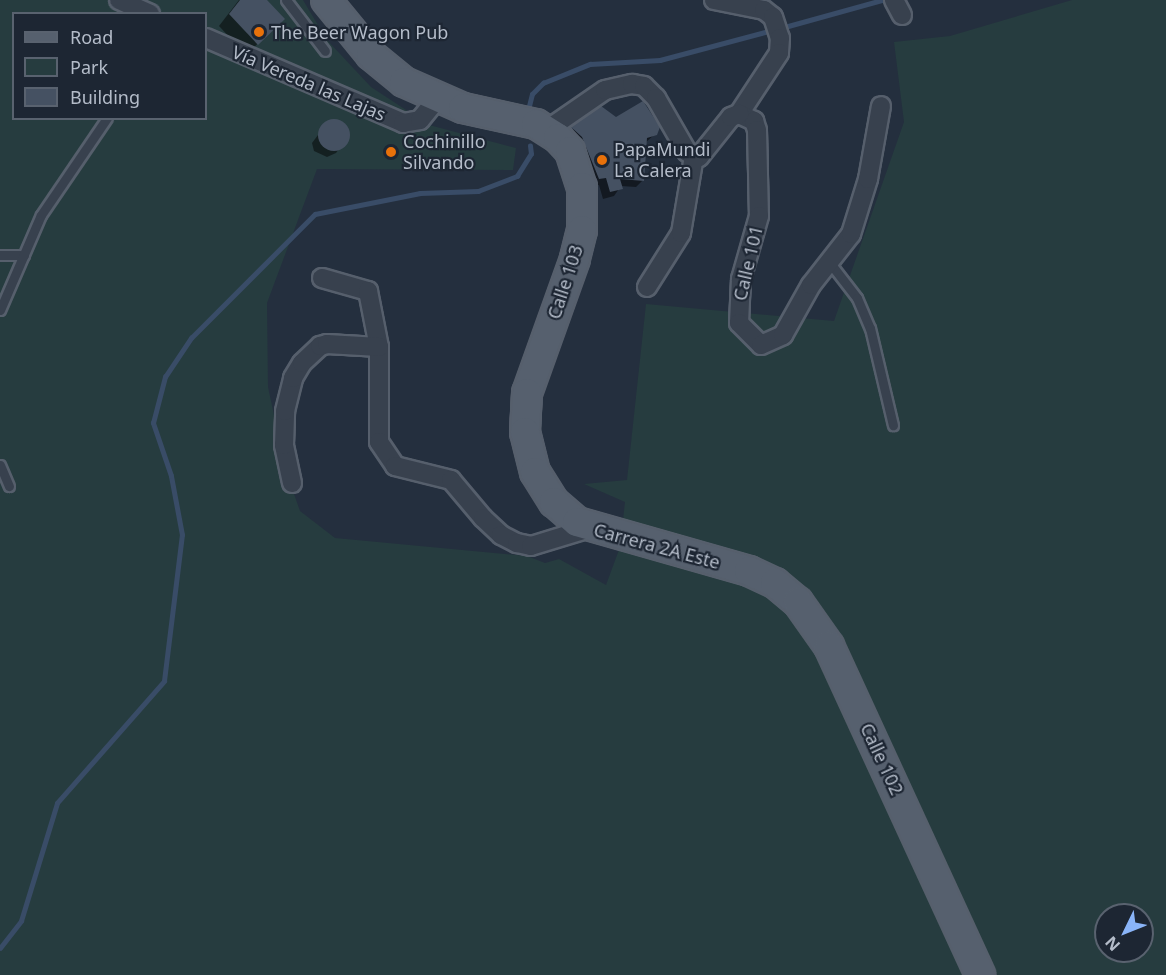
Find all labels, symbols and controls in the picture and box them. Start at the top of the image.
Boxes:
legend [12,12,207,120]
place label: The Beer Wagon Pub [271,21,448,43]
text: Road [70,25,113,49]
marker: The Beer Wagon Pub [252,25,266,39]
street label: Vía Vereda las Lajas [229,41,389,125]
text: Park [70,55,108,79]
text: Building [70,85,140,109]
place label: Cochinillo Silvando [403,131,486,174]
place label: PapaMundi La Calera [614,139,710,182]
marker: Cochinillo Silvando [384,145,398,159]
marker: PapaMundi La Calera [595,153,609,167]
street label: Calle 101 [729,223,767,303]
street label: Calle 103 [543,242,587,322]
street label: Carrera 2A Este [592,519,722,573]
street label: Calle 102 [856,720,908,798]
north arrow [1094,903,1154,963]
text: N [1100,932,1125,956]

